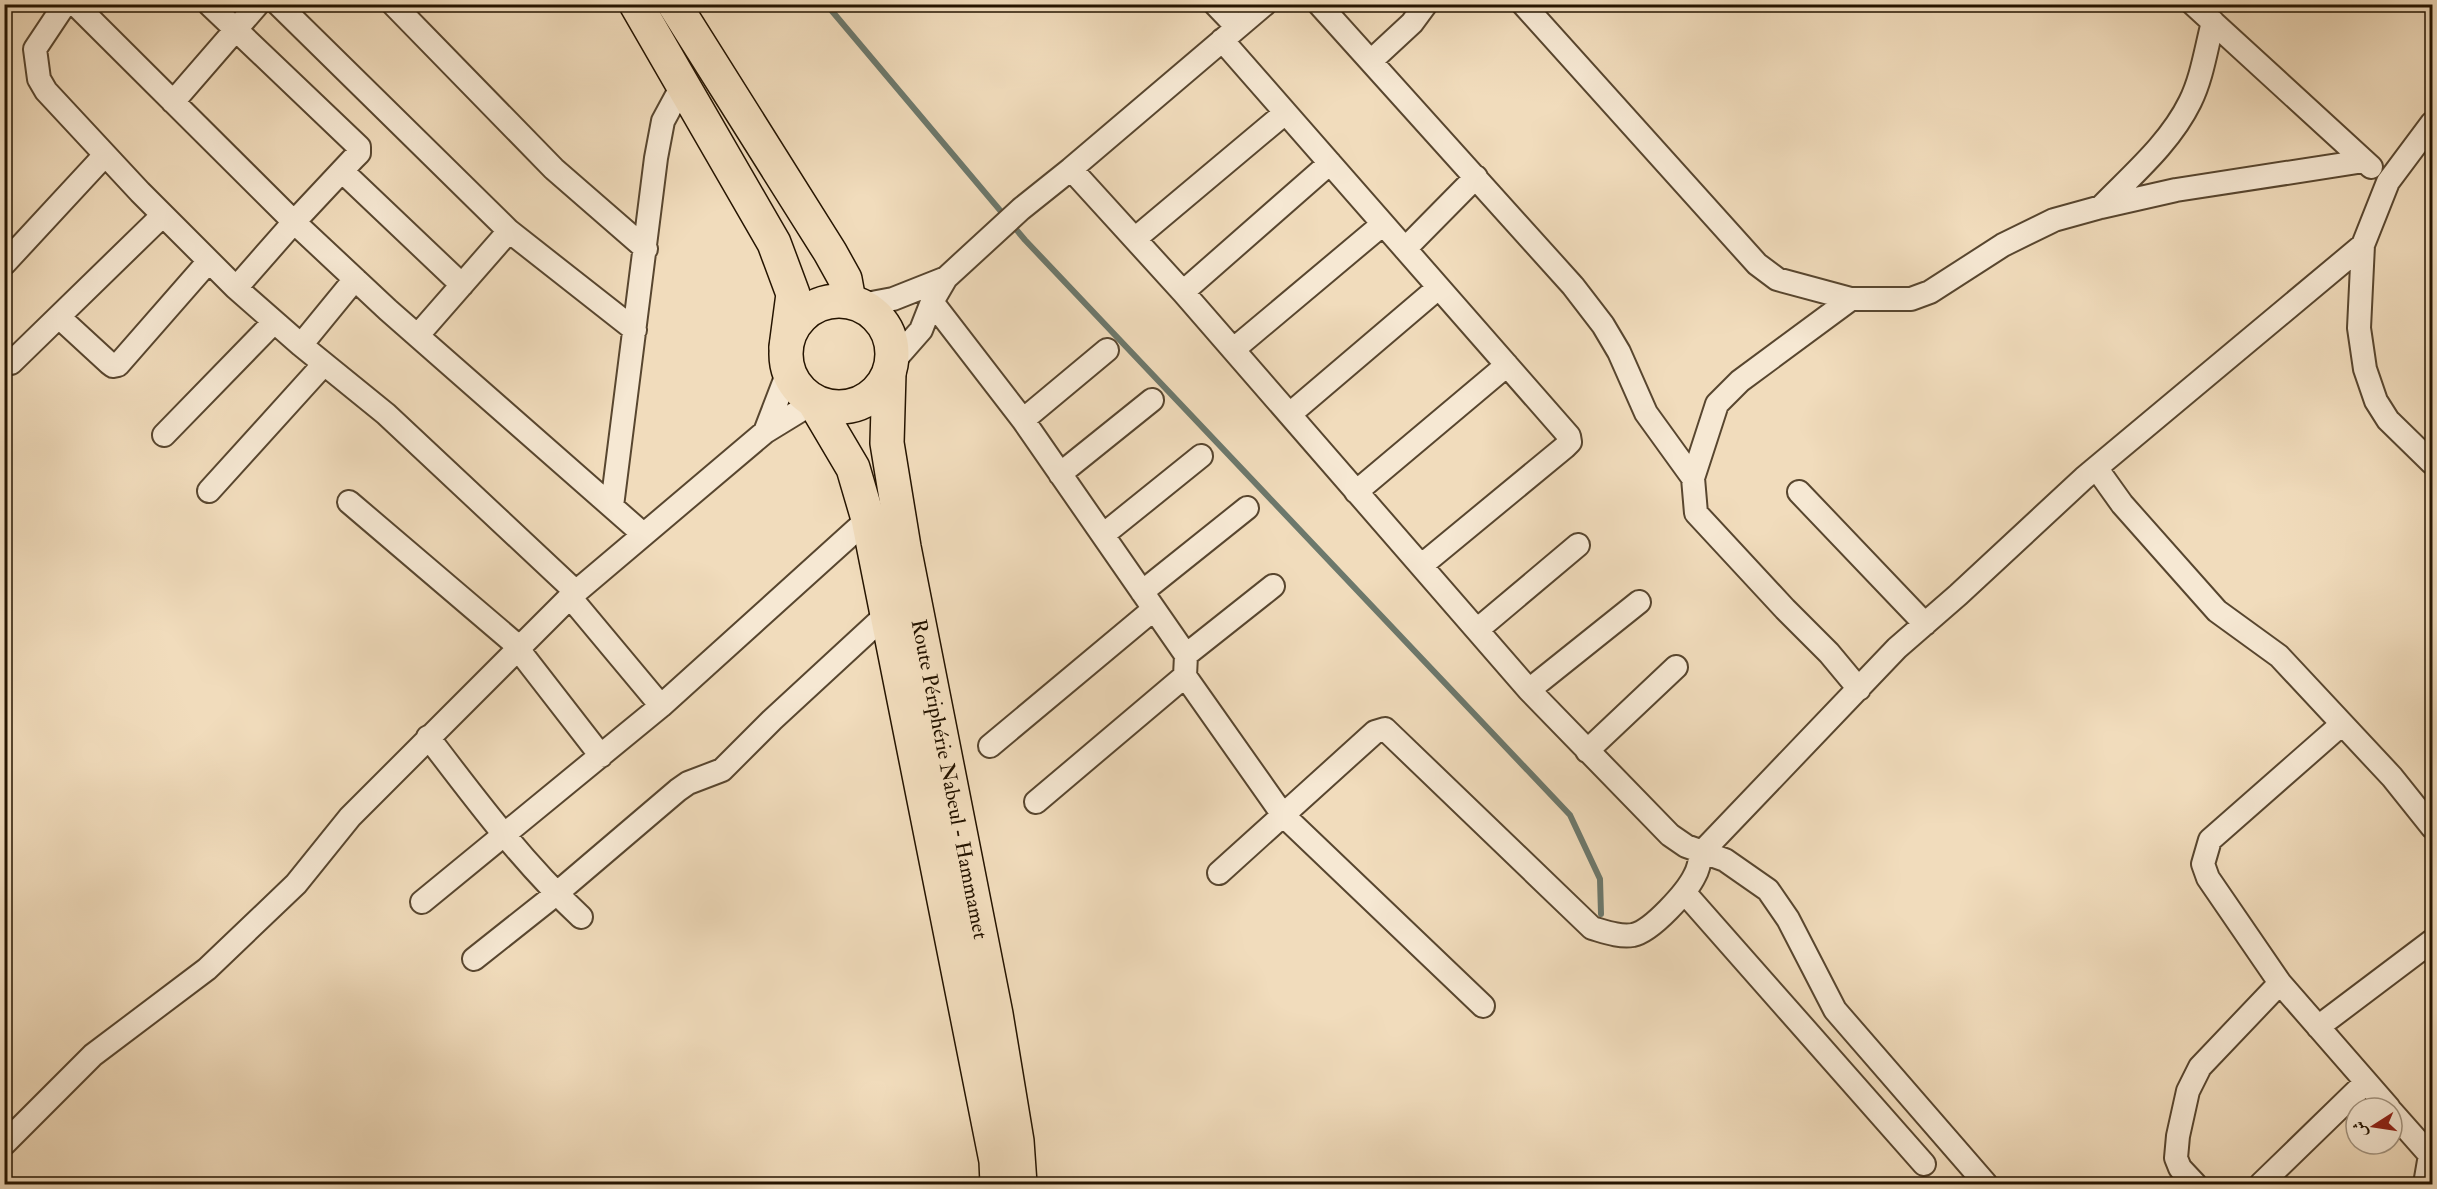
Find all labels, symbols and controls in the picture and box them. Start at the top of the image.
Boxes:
street label: Route Périphérie Nabeul - Hammamet [905,617,994,942]
north arrow [2344,1096,2404,1156]
text: ش [2349,1119,2372,1139]

